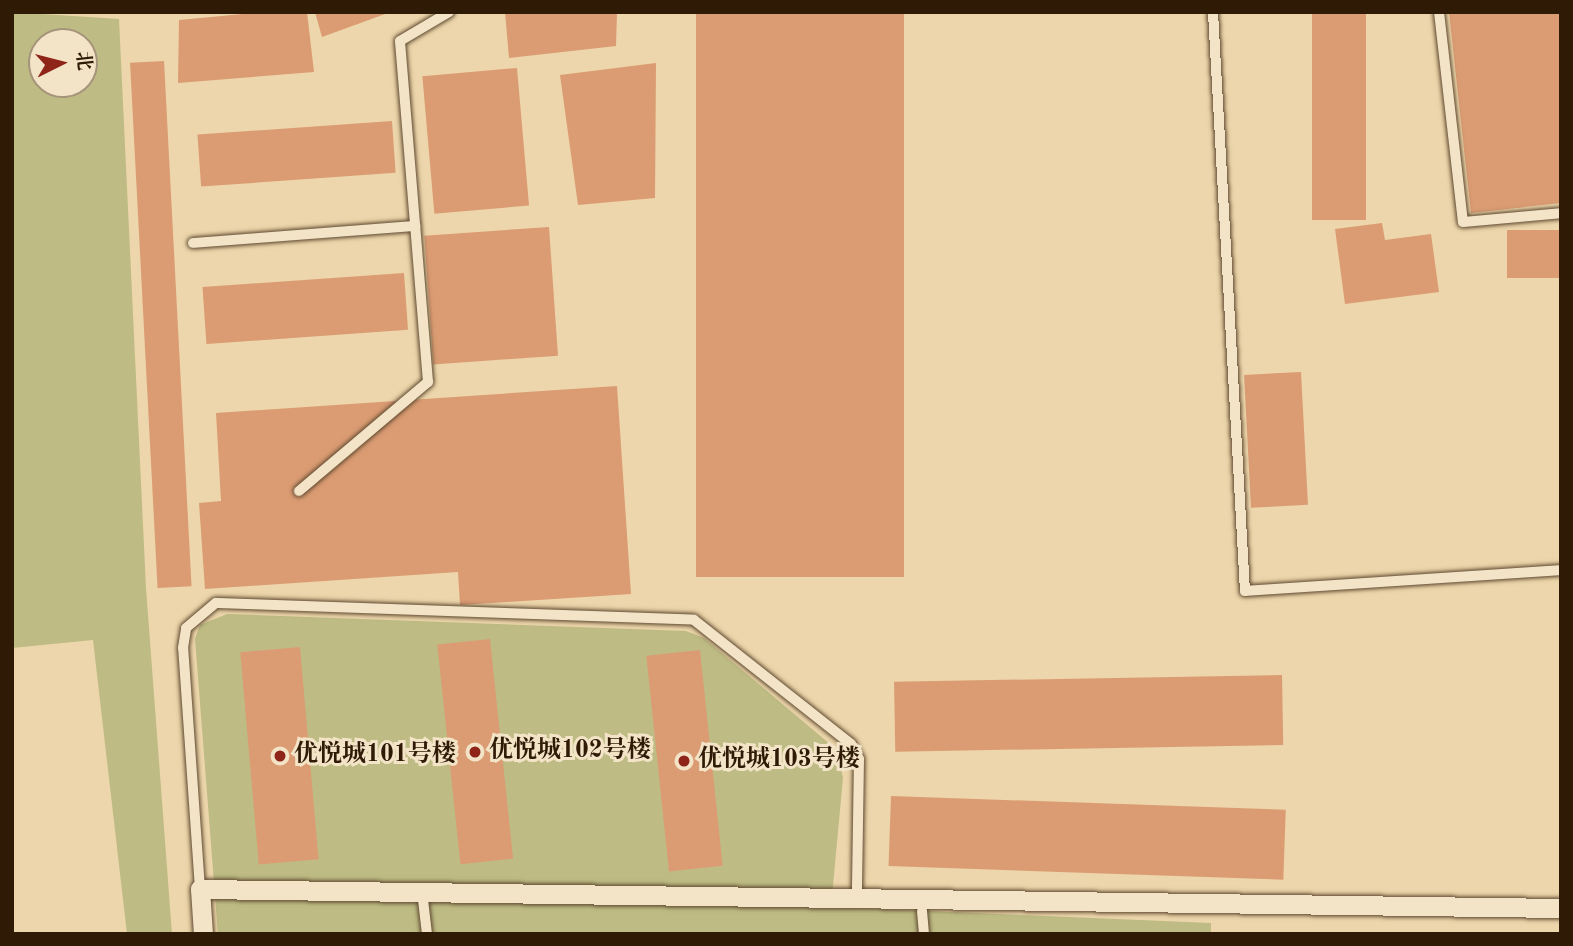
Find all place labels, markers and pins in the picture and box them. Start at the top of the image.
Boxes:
place label: 优悦城102号楼 [489,738,651,766]
place label: 优悦城101号楼 [294,742,456,770]
marker: 优悦城102号楼 [467,744,483,760]
place label: 优悦城103号楼 [698,747,860,775]
marker: 优悦城101号楼 [272,748,288,764]
marker: 优悦城103号楼 [676,753,692,769]

